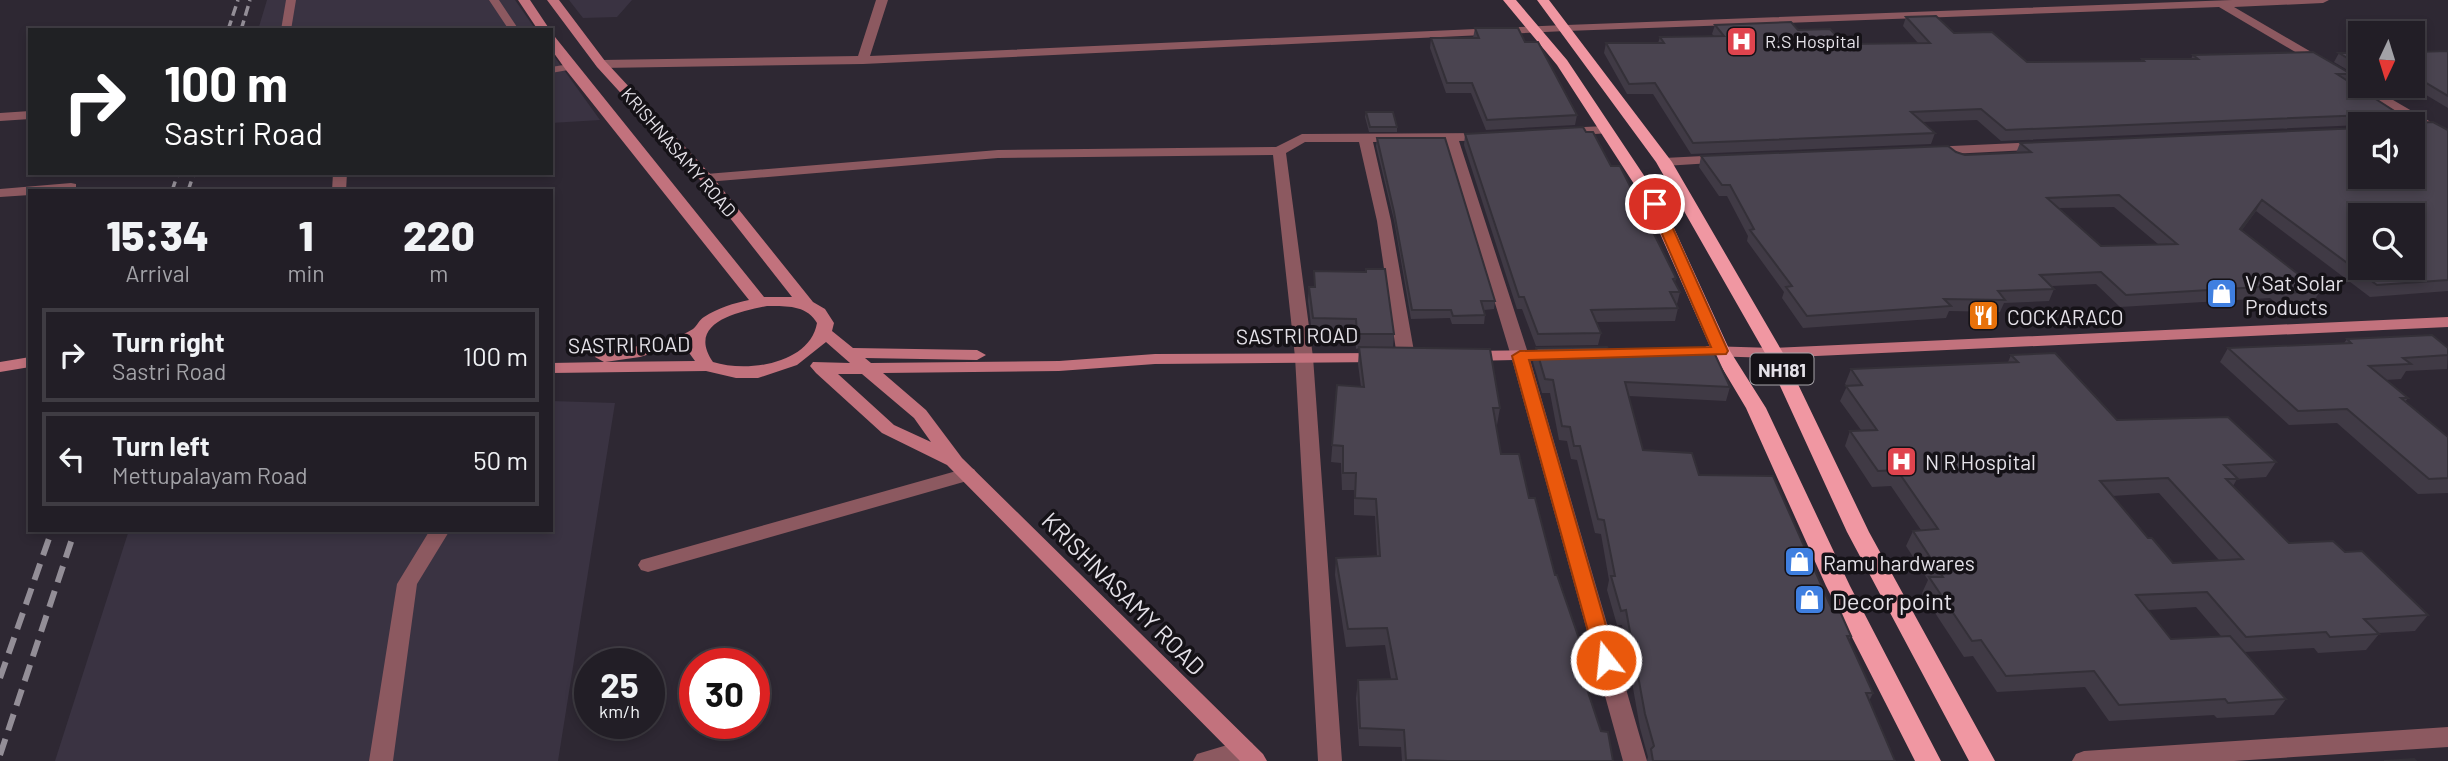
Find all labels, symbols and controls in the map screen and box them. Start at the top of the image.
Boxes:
north arrow [2348,21,2426,98]
map controls [2348,21,2425,280]
hospital icon: R.S Hospital [1725,24,1759,58]
place label: R.S Hospital [1765,30,1860,52]
text: 100 m [164,53,288,112]
icon: right [49,56,140,147]
street label: KRISHNASAMY ROAD [617,83,741,221]
button: sound [2348,112,2425,189]
text: Sastri Road [164,113,323,151]
pin [1625,174,1685,234]
icon: arrive [1636,185,1674,223]
button: search [2348,203,2425,280]
text: 15:34 [106,209,209,259]
text: 1 [299,209,313,259]
text: 220 [403,209,475,259]
text: Arrival [126,259,190,287]
text: min [287,259,325,287]
text: m [429,259,448,287]
place label: V Sat Solar Products [2245,270,2344,319]
shop icon: V Sat Solar Products [2205,277,2239,311]
restaurant icon: COCKARACO [1967,299,2001,333]
place label: COCKARACO [2007,304,2124,329]
street label: SASTRI ROAD [1236,321,1358,349]
text: Turn right [112,326,225,357]
street label: SASTRI ROAD [568,330,690,358]
icon: right [53,336,91,374]
text: 100 m [463,340,528,371]
road number: NH181 [1750,354,1814,384]
text: Sastri Road [112,357,226,385]
text: Turn left [112,430,210,461]
icon: left [53,440,91,478]
text: 50 m [473,444,528,475]
hospital icon: N R Hospital [1885,444,1919,478]
place label: N R Hospital [1925,449,2036,474]
text: Mettupalayam Road [112,461,308,489]
street label: KRISHNASAMY ROAD [1037,506,1211,680]
shop icon: Ramu hardwares [1783,545,1817,579]
place label: Ramu hardwares [1823,550,1975,575]
shop icon: Decor point [1792,583,1826,617]
place label: Decor point [1832,586,1953,615]
position arrow [1569,623,1643,697]
speed limit sign: 30 [679,648,770,739]
text: 25 [600,663,639,705]
text: km/h [599,700,640,722]

